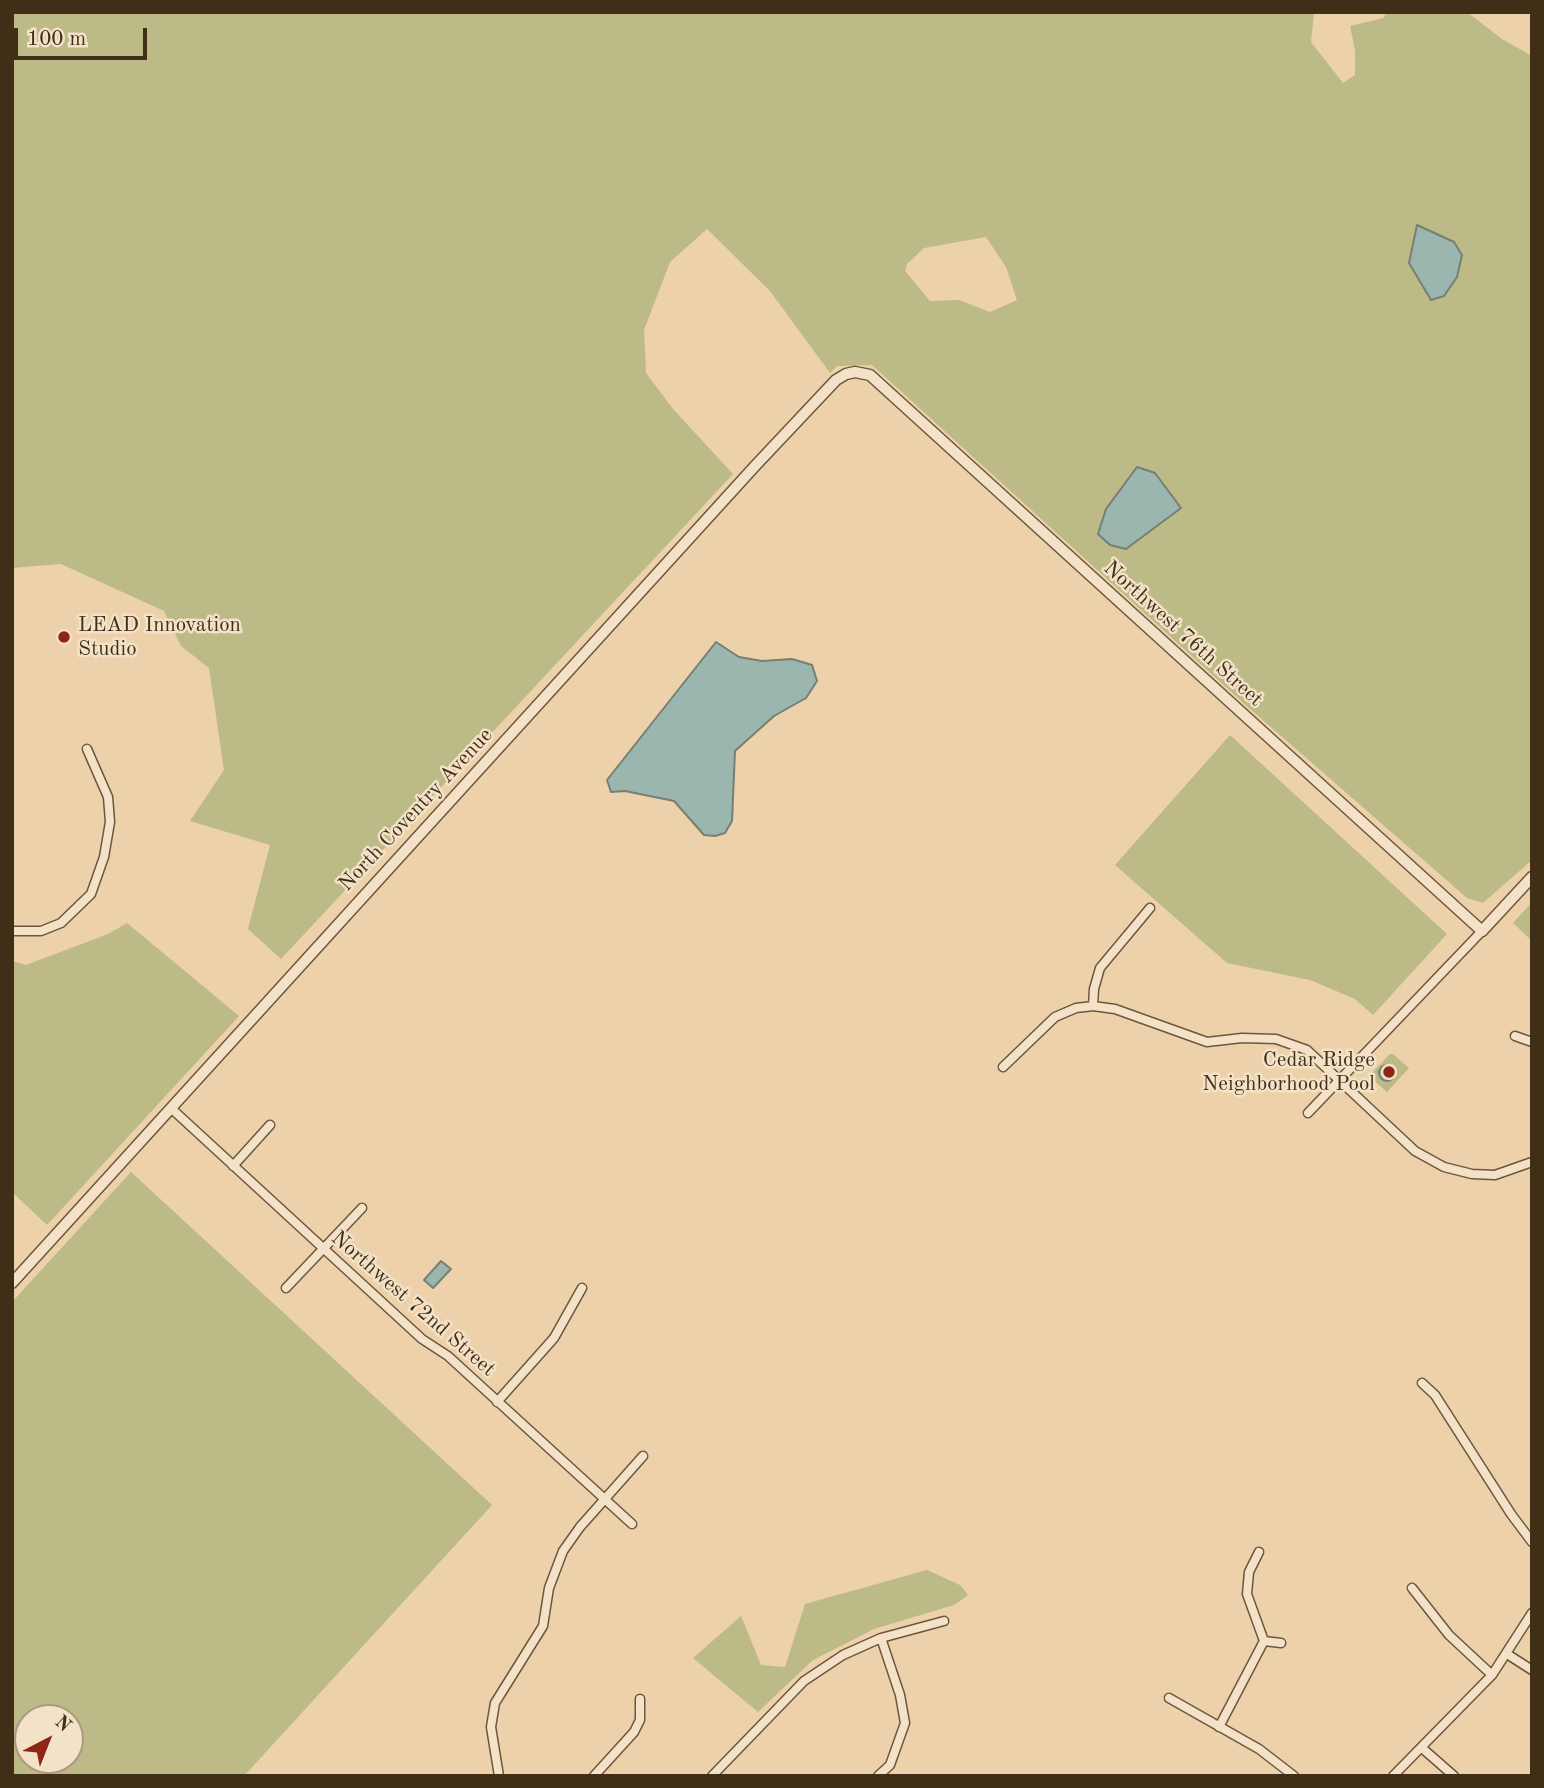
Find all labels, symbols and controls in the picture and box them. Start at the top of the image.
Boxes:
scale bar [18,14,150,58]
text: 100 m [27,29,86,50]
street label: Northwest 76th Street [1098,556,1268,712]
place label: LEAD Innovation Studio [78,612,241,662]
marker: LEAD Innovation Studio [56,629,72,645]
street label: North Coventry Avenue [334,723,498,897]
place label: Cedar Ridge Neighborhood Pool [1202,1047,1375,1097]
marker: Cedar Ridge Neighborhood Pool [1381,1064,1397,1080]
street label: Northwest 72nd Street [326,1226,500,1382]
north arrow [14,1704,84,1774]
text: N [50,1713,74,1736]

